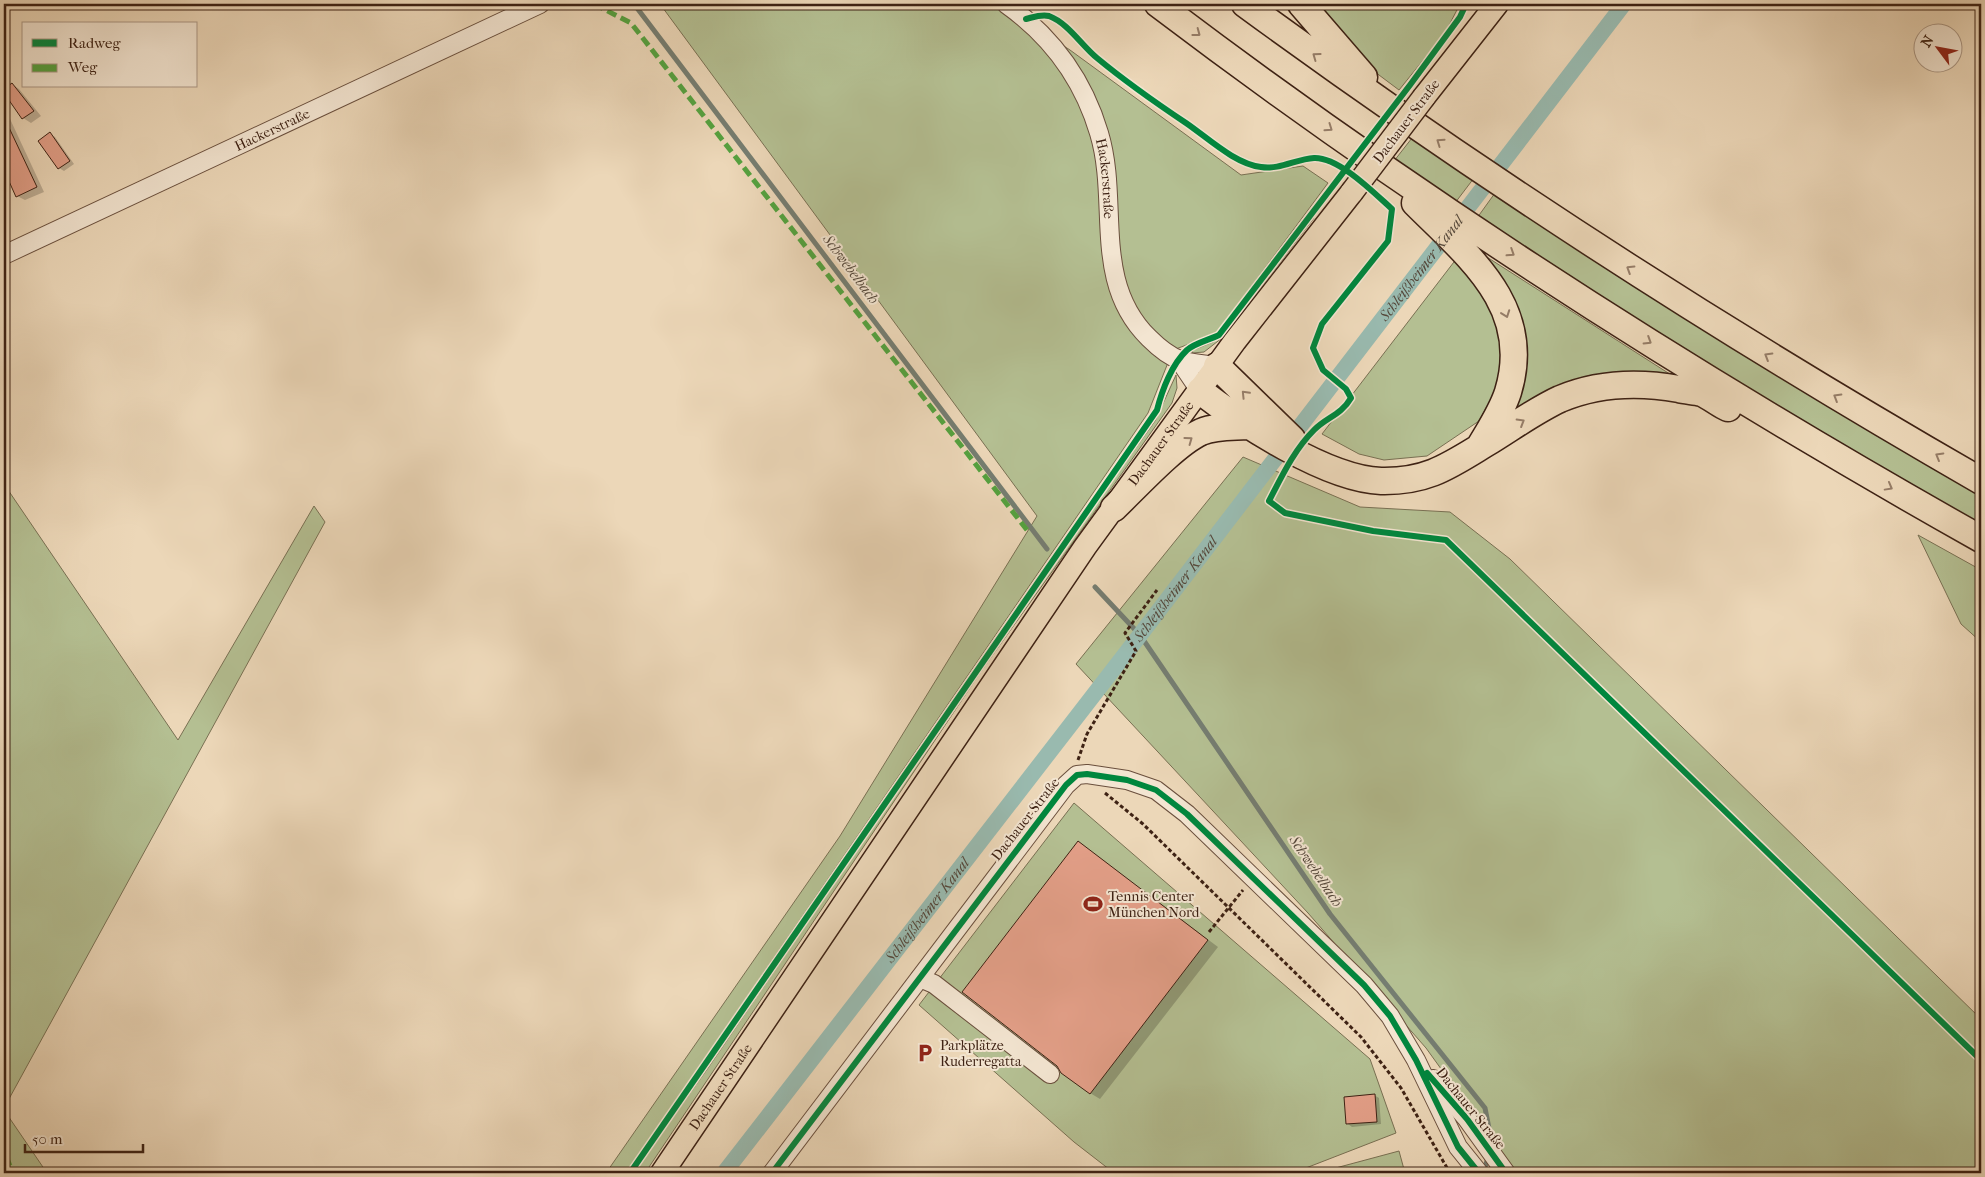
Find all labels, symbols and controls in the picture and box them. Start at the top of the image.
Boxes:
legend [22,22,198,88]
north arrow [1912,22,1962,72]
one-way arrow [1191,27,1201,36]
text: N [1917,32,1938,50]
text: Radweg [68,34,121,52]
one-way arrow [1312,53,1322,62]
text: Weg [67,58,98,76]
street label: Dachauer Straße [1369,76,1443,167]
street label: Hackerstraße [232,105,313,155]
one-way arrow [1323,122,1332,131]
street label: Hackerstraße [1092,136,1117,219]
one-way arrow [1436,139,1446,148]
water label: Schleißheimer Kanal [1375,211,1469,325]
water label: Schwebelbach [818,230,883,307]
one-way arrow [1506,247,1515,256]
one-way arrow [1627,266,1636,276]
one-way arrow [1500,309,1510,317]
one-way arrow [1643,334,1652,344]
one-way arrow [1764,352,1773,362]
one-way arrow [1242,391,1251,400]
one-way arrow [1833,393,1842,403]
street label: Dachauer Straße [1125,398,1198,489]
one-way arrow [1515,419,1524,429]
one-way arrow [1183,437,1193,446]
one-way arrow [1935,453,1944,463]
one-way arrow [1883,481,1892,491]
water label: Schleißheimer Kanal [1129,531,1223,646]
street label: Dachauer Straße [988,774,1063,864]
water label: Schwebelbach [1285,831,1347,910]
water label: Schleißheimer Kanal [880,853,975,967]
place label: Tennis Center München Nord [1108,888,1200,921]
sports icon: Tennis Center München Nord [1082,893,1104,915]
place label: Parkplätze Ruderregatta [940,1037,1022,1070]
street label: Dachauer Straße [685,1041,756,1134]
parking icon: Parkplätze Ruderregatta [914,1042,936,1064]
street label: Dachauer Straße [1432,1064,1509,1153]
scale bar [25,1122,142,1154]
text: 50 m [32,1130,63,1148]

